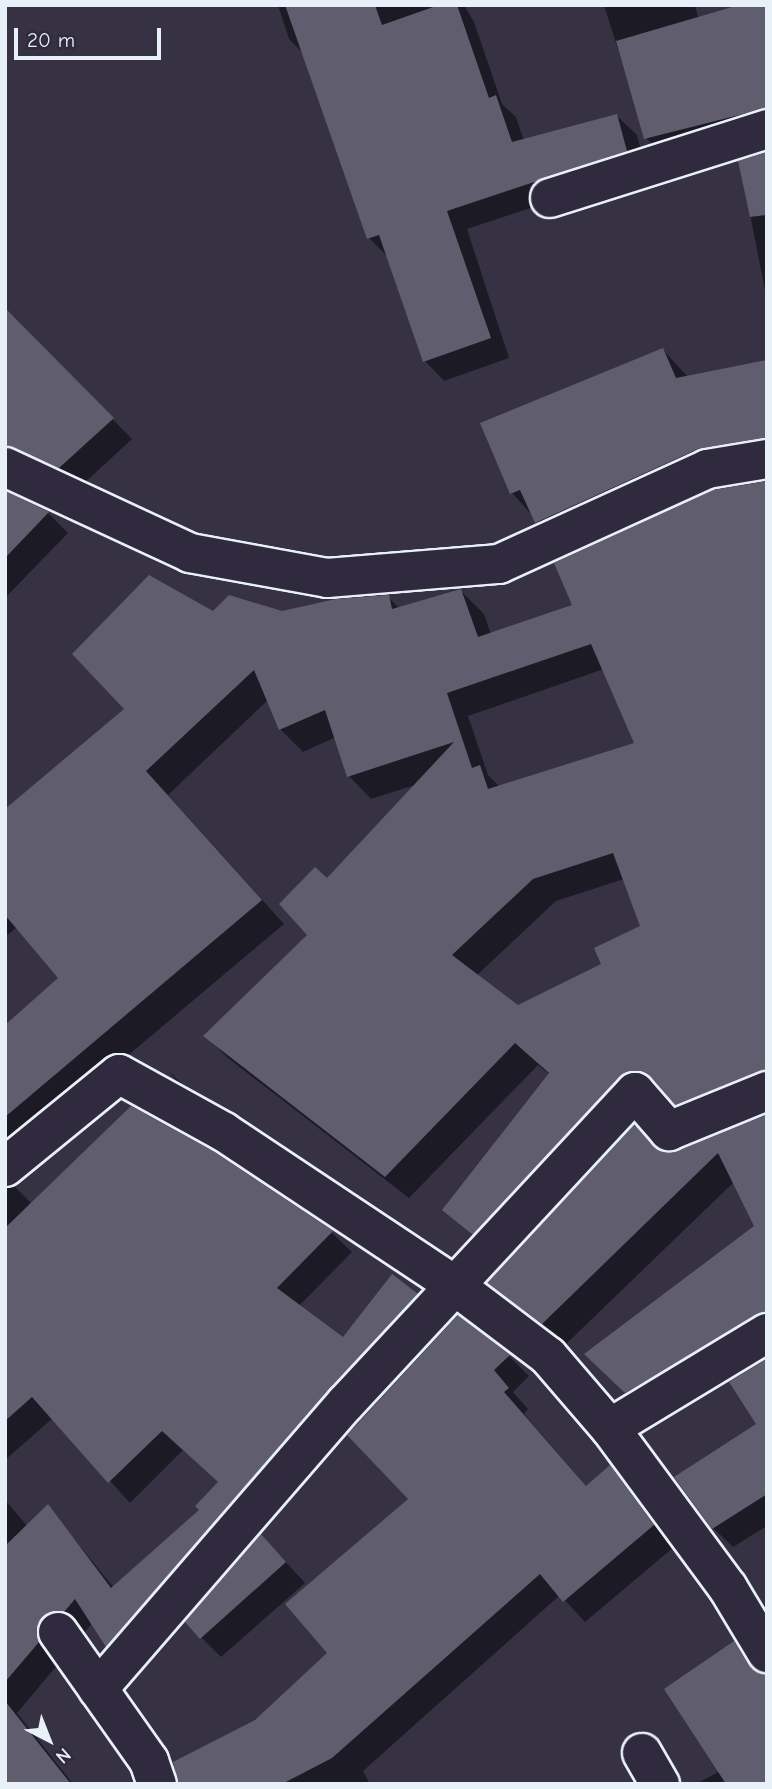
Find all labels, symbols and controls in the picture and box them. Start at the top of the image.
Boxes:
scale bar [18,14,164,58]
text: 20 m [27,28,75,52]
north arrow [14,1705,84,1775]
text: N [51,1743,75,1768]

